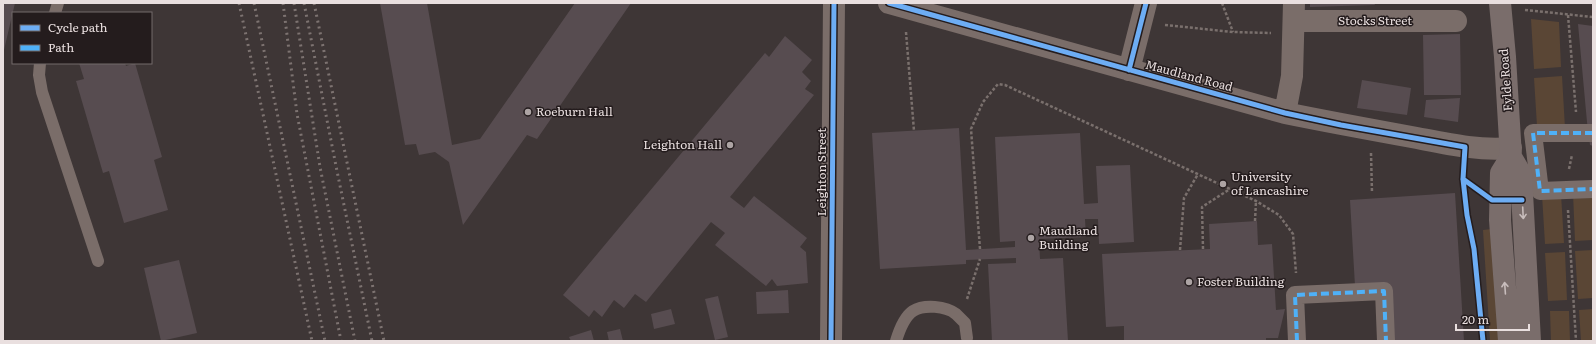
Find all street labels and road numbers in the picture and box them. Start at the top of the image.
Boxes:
street label: Stocks Street [1338,11,1412,29]
street label: Fylde Road [1494,48,1516,112]
street label: Maudland Road [1143,55,1236,96]
street label: Leighton Street [812,128,830,216]

